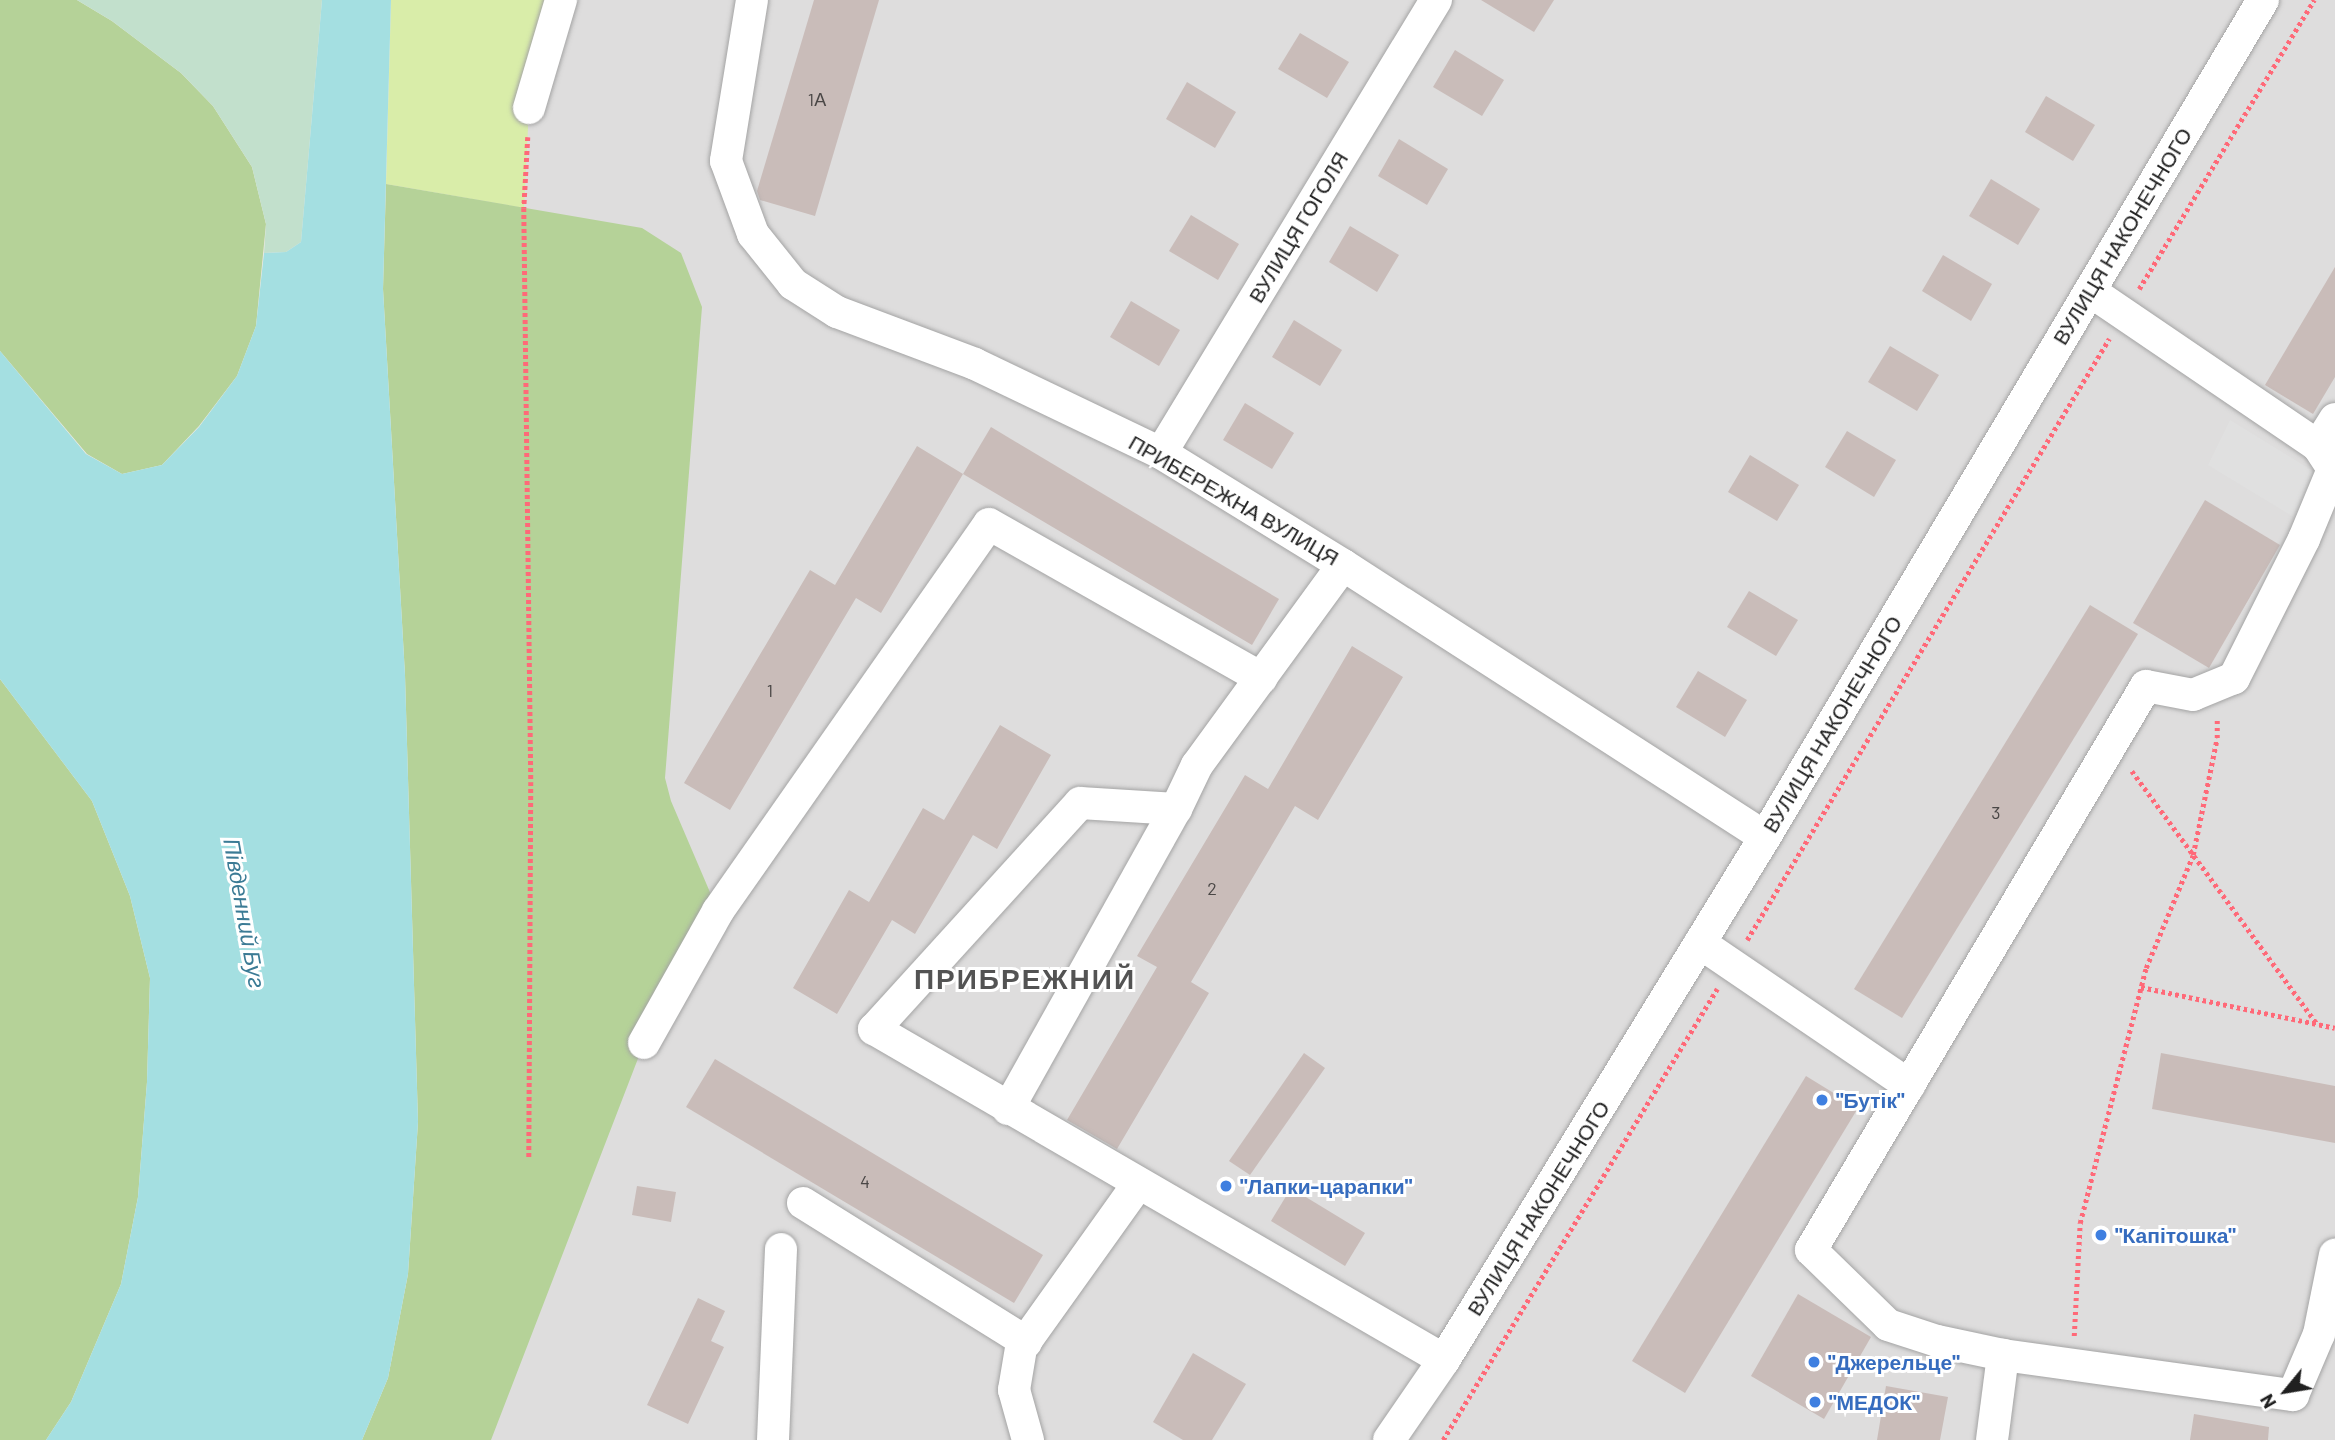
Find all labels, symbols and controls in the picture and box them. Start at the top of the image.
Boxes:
house number: 1А [808,88,826,110]
street label: ВУЛИЦЯ НАКОНЕЧНОГО [2047,123,2197,349]
street label: ВУЛИЦЯ ГОГОЛЯ [1243,147,1353,307]
street label: ПРИБЕРЕЖНА ВУЛИЦЯ [1125,430,1343,570]
street label: ВУЛИЦЯ НАКОНЕЧНОГО [1757,611,1907,837]
house number: 1 [767,679,773,701]
house number: 3 [1991,801,2001,823]
water label: Південний Буг [218,836,272,990]
house number: 2 [1207,877,1217,899]
district label: ПРИБРЕЖНИЙ [915,961,1135,995]
place label: "Бутік" [1836,1087,1904,1113]
marker: "Бутік" [1814,1092,1830,1108]
street label: ВУЛИЦЯ НАКОНЕЧНОГО [1461,1096,1615,1320]
house number: 4 [860,1170,870,1192]
place label: "Лапки-царапки" [1240,1173,1412,1199]
marker: "Лапки-царапки" [1218,1178,1234,1194]
place label: "Капітошка" [2115,1222,2236,1248]
marker: "Капітошка" [2093,1227,2109,1243]
place label: "Джерельце" [1828,1349,1960,1375]
marker: "Джерельце" [1806,1354,1822,1370]
north arrow [2251,1356,2321,1426]
place label: "МЕДОК" [1829,1389,1920,1415]
text: N [2254,1391,2281,1413]
marker: "МЕДОК" [1807,1394,1823,1410]

